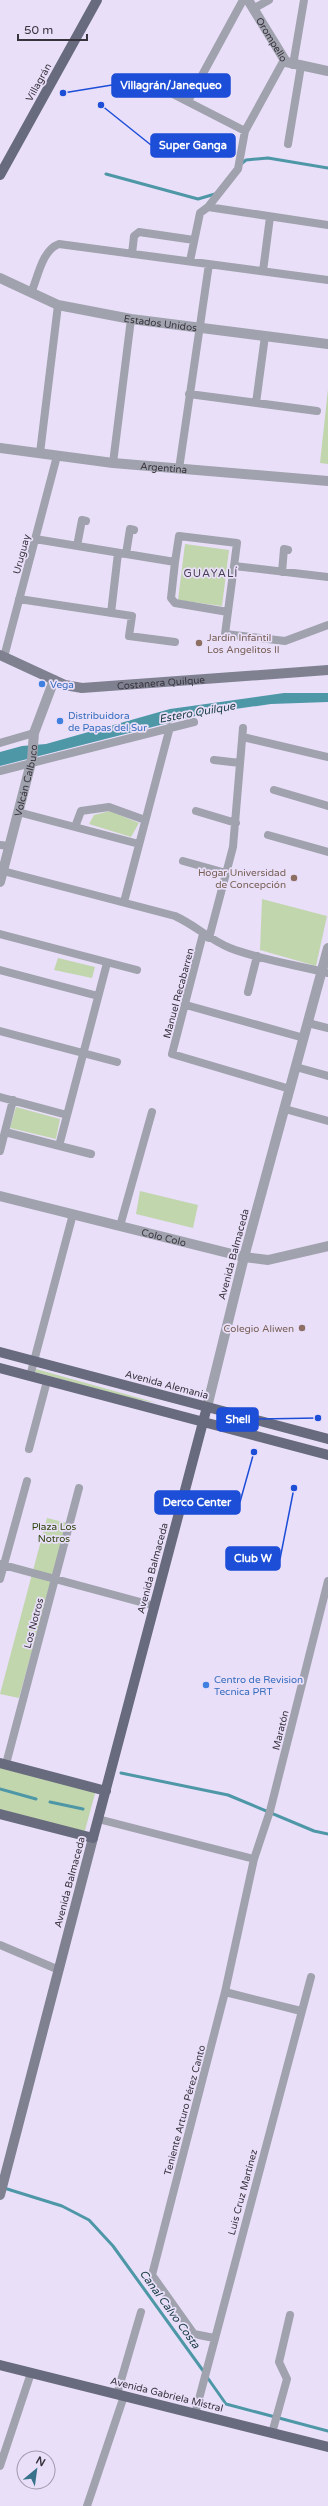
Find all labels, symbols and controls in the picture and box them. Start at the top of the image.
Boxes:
street label: Orompello [253,15,289,64]
scale bar [18,16,87,42]
text: 50 m [24,23,53,37]
street label: Villagrán [23,61,54,104]
callout: Villagrán/Janequeo [112,74,230,97]
text: Villagrán/Janequeo [120,79,222,93]
callout: Super Ganga [151,134,235,157]
text: Super Ganga [159,139,227,153]
street label: Estados Unidos [123,313,198,334]
street label: Argentina [140,460,188,476]
street label: Uruguay [11,532,33,575]
district label: GUAYALÍ [183,566,239,580]
place label: Jardín Infantil Los Angelitos II [207,632,280,656]
marker: Jardín Infantil Los Angelitos II [194,638,204,648]
street label: Costanera Quilque [117,674,206,692]
marker: Vega [37,679,47,689]
place label: Vega [50,679,74,691]
water label: Estero Quilque [158,699,237,726]
place label: Distribuidora de Papas del Sur [68,710,147,734]
marker: Distribuidora de Papas del Sur [55,716,65,726]
street label: Volcán Calbuco [12,744,40,818]
place label: Hogar Universidad de Concepción [198,867,286,891]
marker: Hogar Universidad de Concepción [289,873,299,883]
street label: Manuel Recabarren [161,947,197,1040]
street label: Avenida Balmaceda [216,1207,252,1301]
street label: Colo Colo [140,1227,187,1249]
place label: Colegio Aliwen [224,1323,294,1335]
marker: Colegio Aliwen [297,1323,307,1333]
street label: Avenida Alemania [124,1368,210,1402]
callout: Shell [217,1408,258,1431]
text: Shell [225,1413,251,1426]
callout: Derco Center [155,1491,240,1514]
text: Derco Center [163,1496,232,1509]
park label: Plaza Los Notros [32,1521,76,1545]
street label: Avenida Balmaceda [135,1521,171,1615]
callout: Club W [226,1547,280,1570]
text: Club W [234,1552,273,1565]
street label: Los Notros [21,1597,46,1650]
place label: Centro de Revision Tecnica PRT [214,1674,303,1698]
marker: Centro de Revision Tecnica PRT [201,1680,211,1690]
street label: Maratón [270,1709,292,1751]
street label: Avenida Balmaceda [52,1835,88,1929]
street label: Teniente Arturo Pérez Canto [162,2044,208,2177]
street label: Luis Cruz Martínez [226,2148,260,2236]
water label: Canal Calvo Costa [137,2267,203,2352]
street label: Avenida Gabriela Mistral [109,2375,224,2415]
north arrow [16,2450,56,2490]
text: N [34,2454,48,2470]

